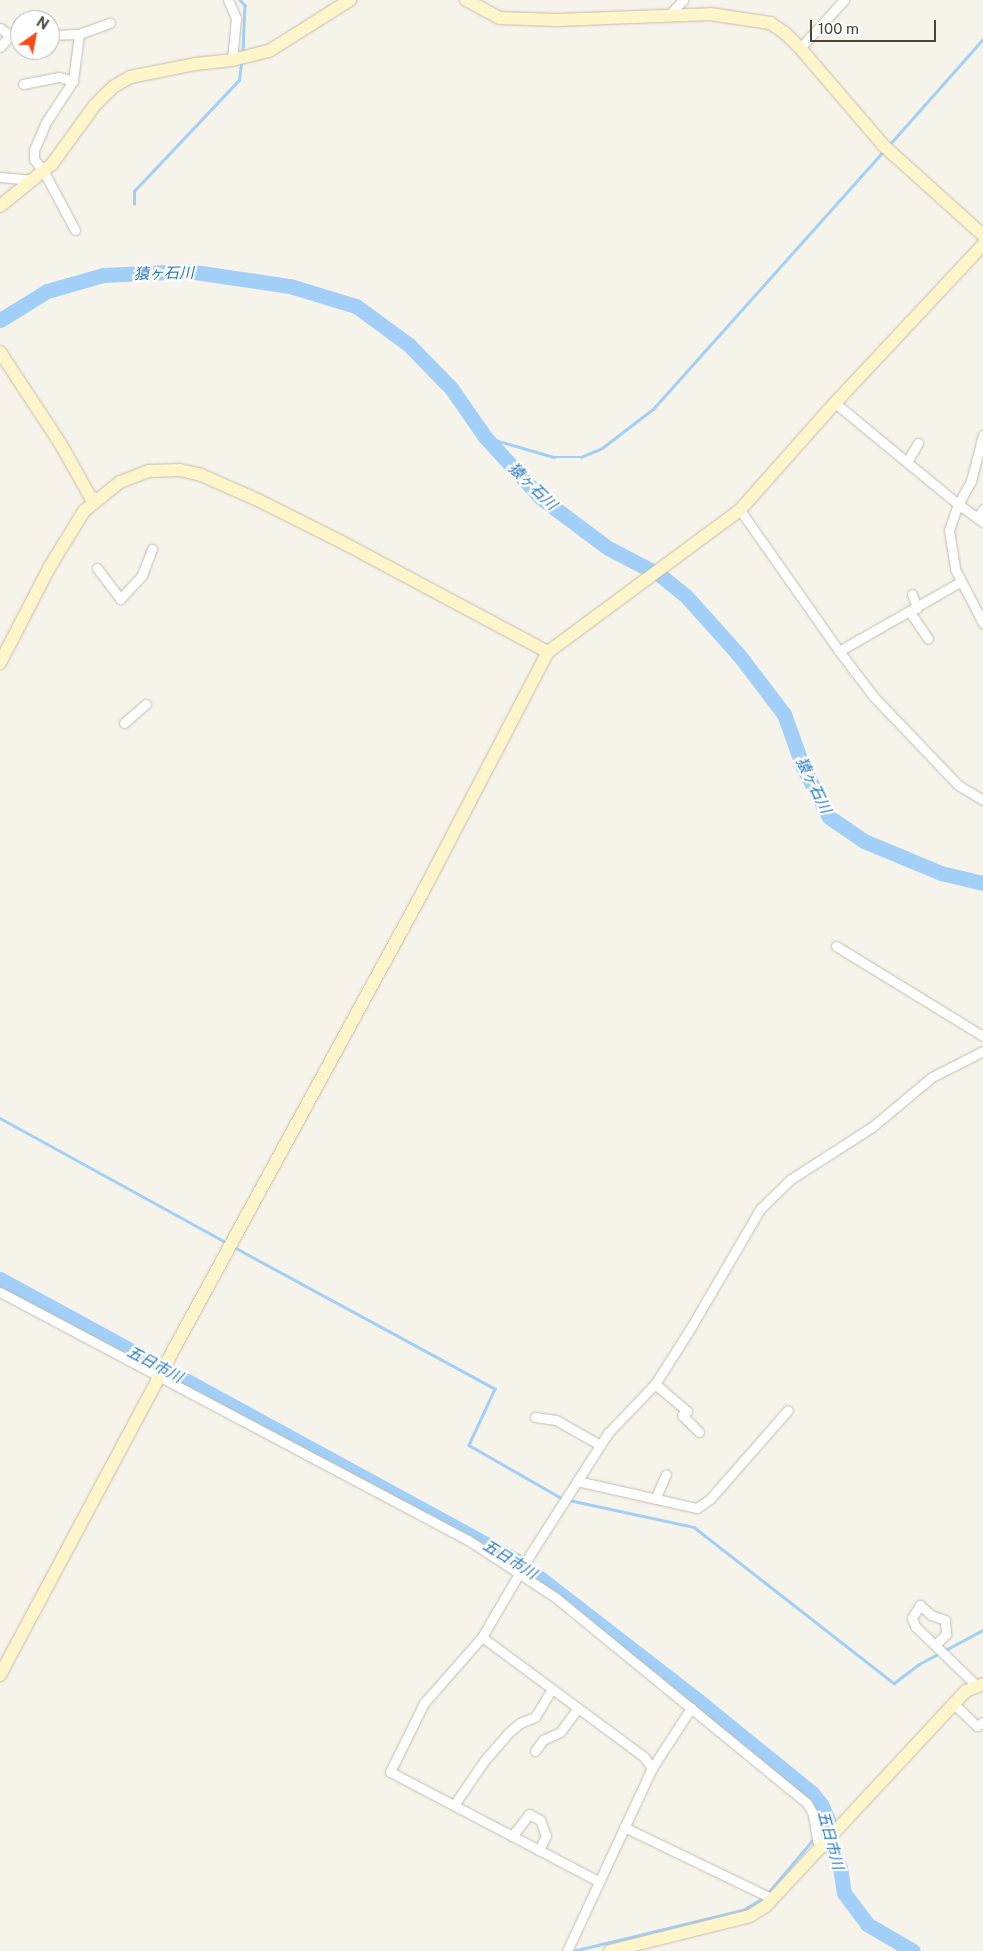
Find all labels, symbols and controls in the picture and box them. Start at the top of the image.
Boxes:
north arrow [10,10,60,60]
scale bar [813,10,939,42]
text: N [34,14,52,33]
text: 100 m [818,20,859,37]
water label: 猿ヶ石川 [134,263,194,283]
water label: 猿ヶ石川 [505,459,561,513]
water label: 猿ヶ石川 [793,754,835,816]
water label: 五日市川 [124,1342,186,1386]
water label: 五日市川 [480,1535,540,1583]
water label: 五日市川 [815,1809,847,1871]

